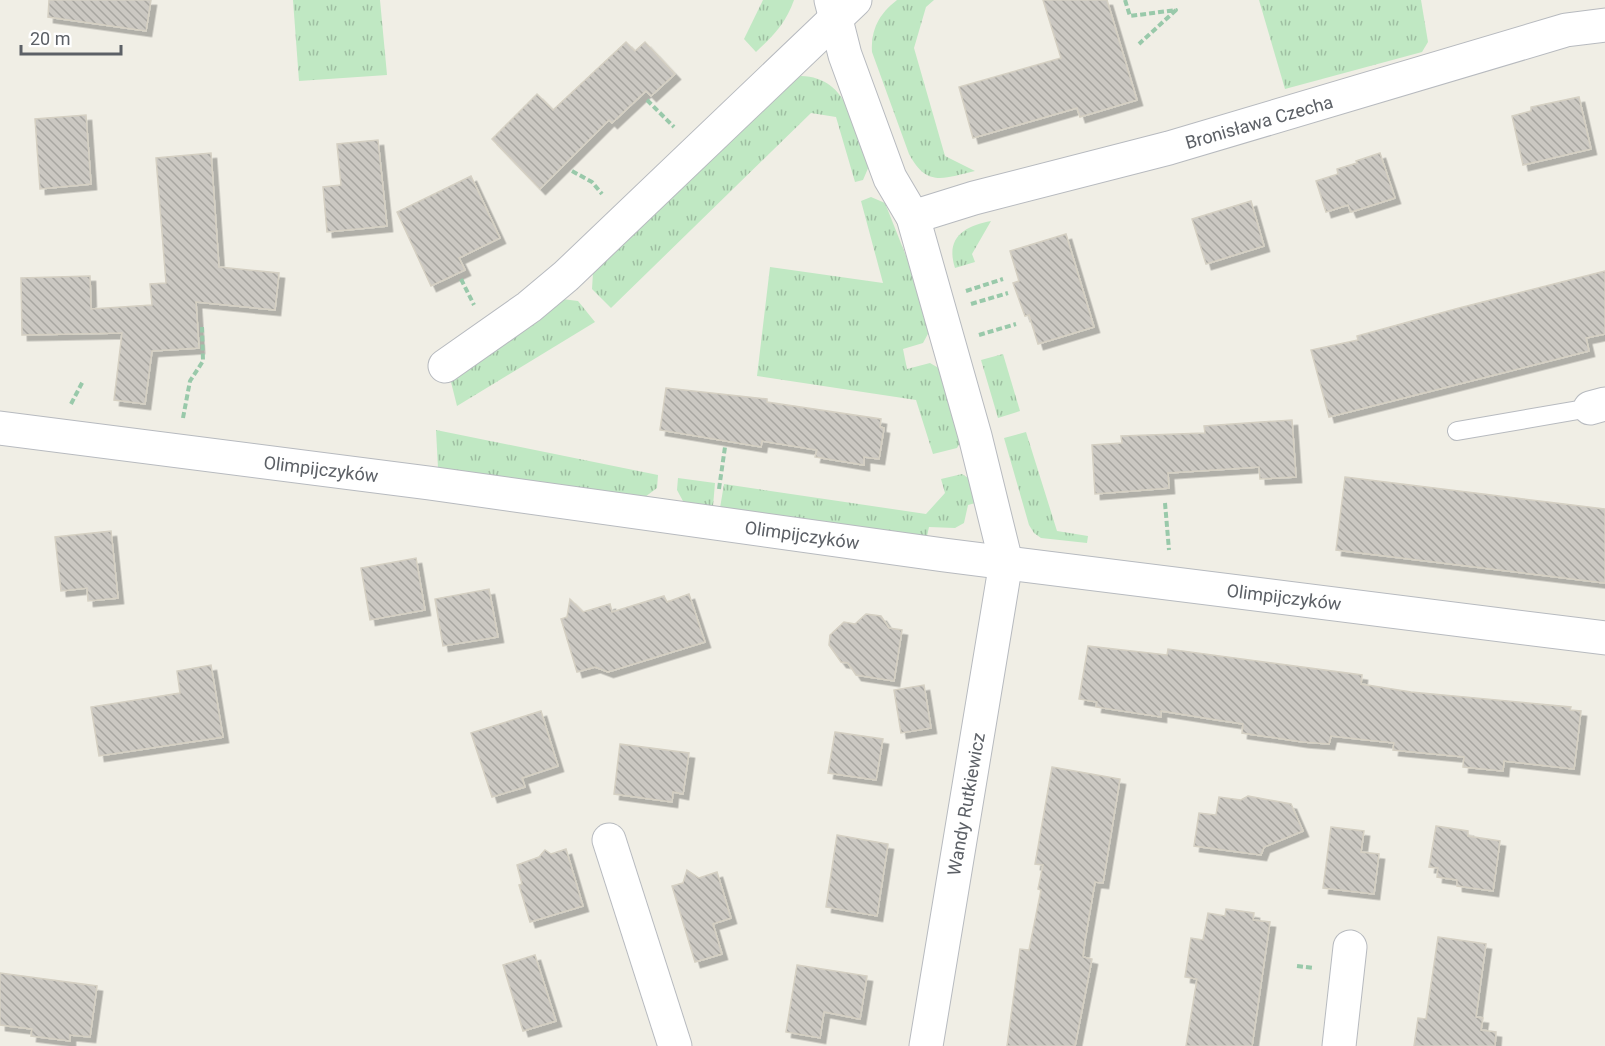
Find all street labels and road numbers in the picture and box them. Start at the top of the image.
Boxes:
street label: Bronisława Czecha [1183,91,1335,153]
street label: Olimpijczyków [262,452,380,487]
street label: Olimpijczyków [743,517,861,554]
street label: Olimpijczyków [1225,580,1343,615]
street label: Wandy Rutkiewicz [943,731,989,877]

